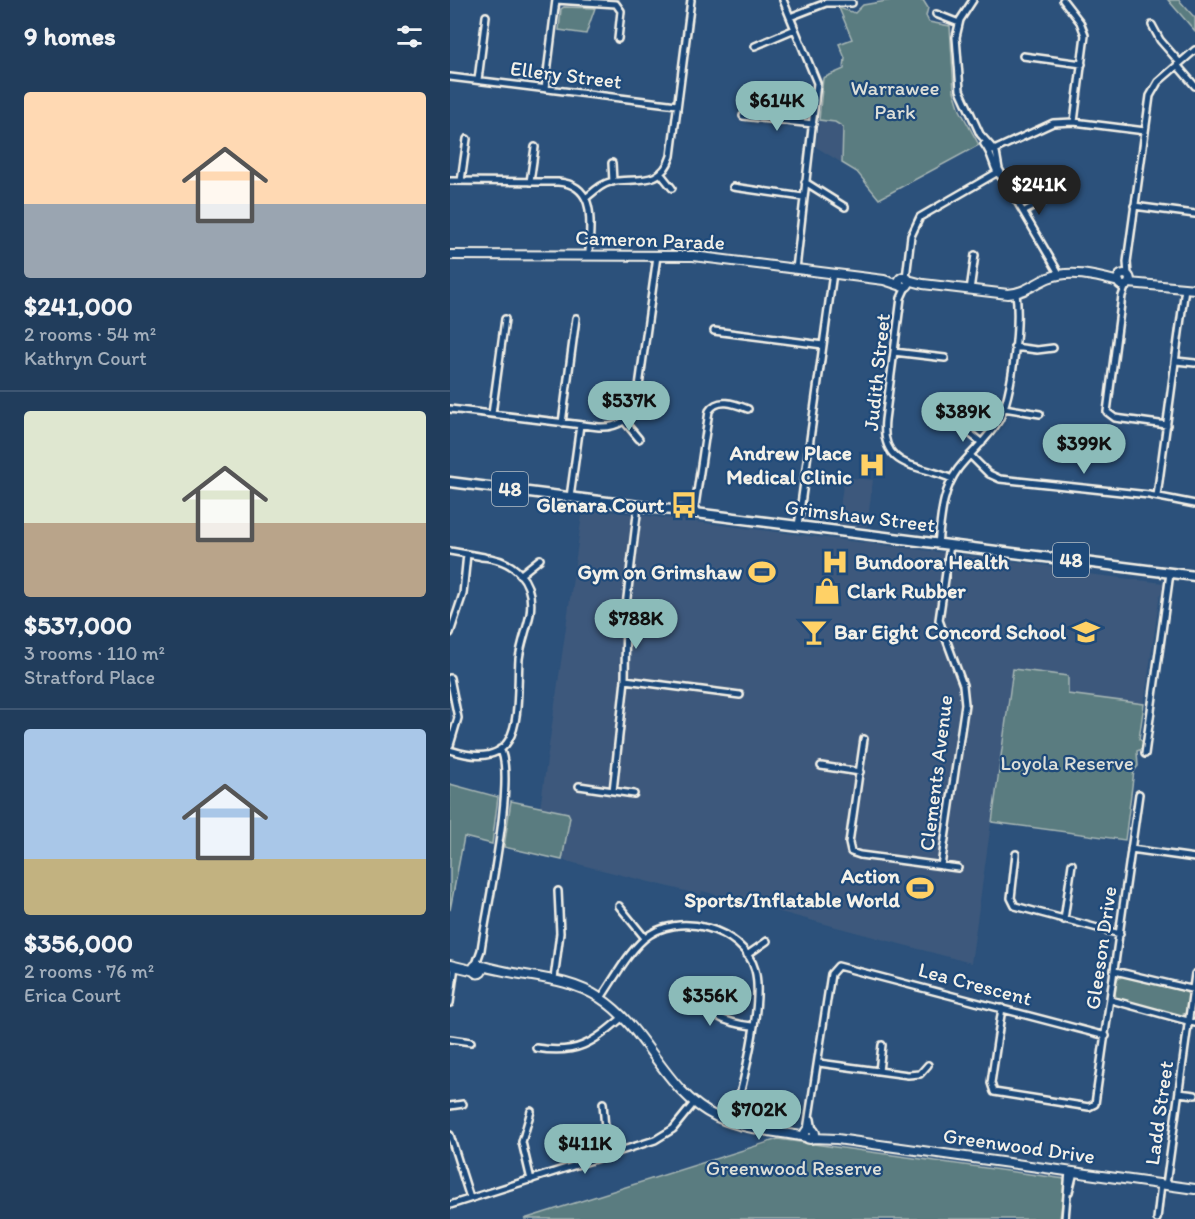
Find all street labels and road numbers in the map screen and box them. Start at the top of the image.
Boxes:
street label: Ellery Street [509,55,623,94]
street label: Cameron Parade [575,224,725,255]
street label: Judith Street [858,312,895,432]
road number: 48 [492,472,528,506]
street label: Grimshaw Street [783,494,937,537]
road number: 48 [1053,543,1089,577]
street label: Clements Avenue [914,694,957,852]
street label: Gleeson Drive [1079,885,1122,1011]
street label: Lea Crescent [916,956,1035,1011]
street label: Ladd Street [1139,1059,1178,1167]
street label: Greenwood Drive [942,1122,1097,1169]

